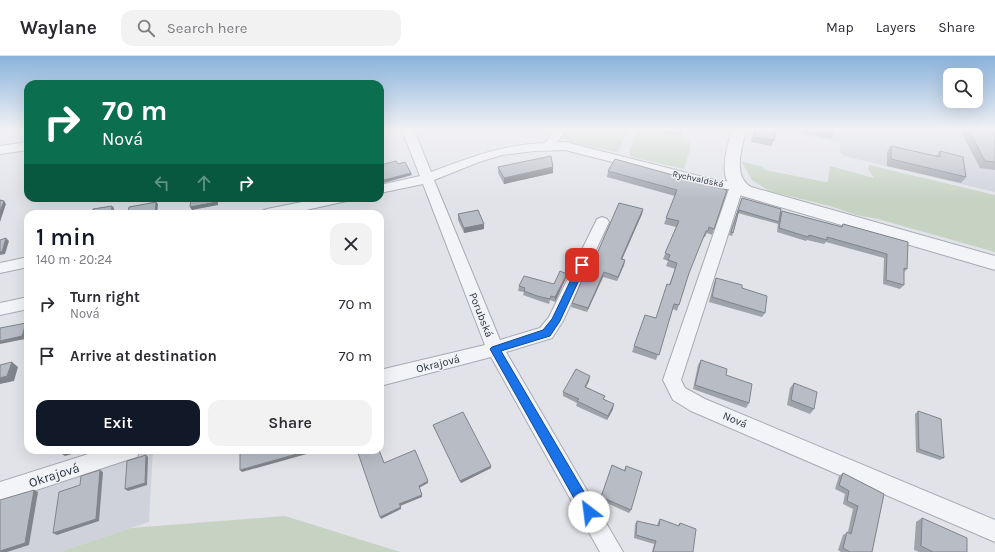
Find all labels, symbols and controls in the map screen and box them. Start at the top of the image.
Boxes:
search box [121,10,401,46]
text: Waylane [20,17,97,39]
icon: search [135,17,157,39]
text: Search here [167,19,247,37]
text: Map [826,19,854,36]
text: Layers [876,19,916,36]
text: Share [938,19,975,36]
map controls [943,68,983,108]
button: search [943,68,983,108]
text: 70 m [102,94,167,127]
icon: right [36,96,88,148]
text: Nová [102,128,143,150]
street label: Rychvaldská [672,169,724,189]
icon: left [151,172,173,194]
icon: ahead [193,172,215,194]
icon: right [235,172,257,194]
text: 1 min [36,223,96,251]
button: close [330,223,372,265]
pin [565,248,599,282]
text: 140 m · 20:24 [36,252,112,267]
icon: arrive [571,254,593,276]
text: Turn right [70,288,140,306]
street label: Porubská [466,291,496,339]
icon: right [36,293,58,315]
text: 70 m [338,295,372,313]
text: Nová [70,306,100,321]
icon: arrive [36,345,58,367]
text: Arrive at destination [70,347,217,365]
text: 70 m [338,347,372,365]
street label: Okrajová [415,352,461,376]
button: Exit [36,400,200,446]
button: Share [208,400,372,446]
street label: Nová [721,409,749,431]
street label: Okrajová [27,460,81,490]
position arrow [568,491,610,533]

